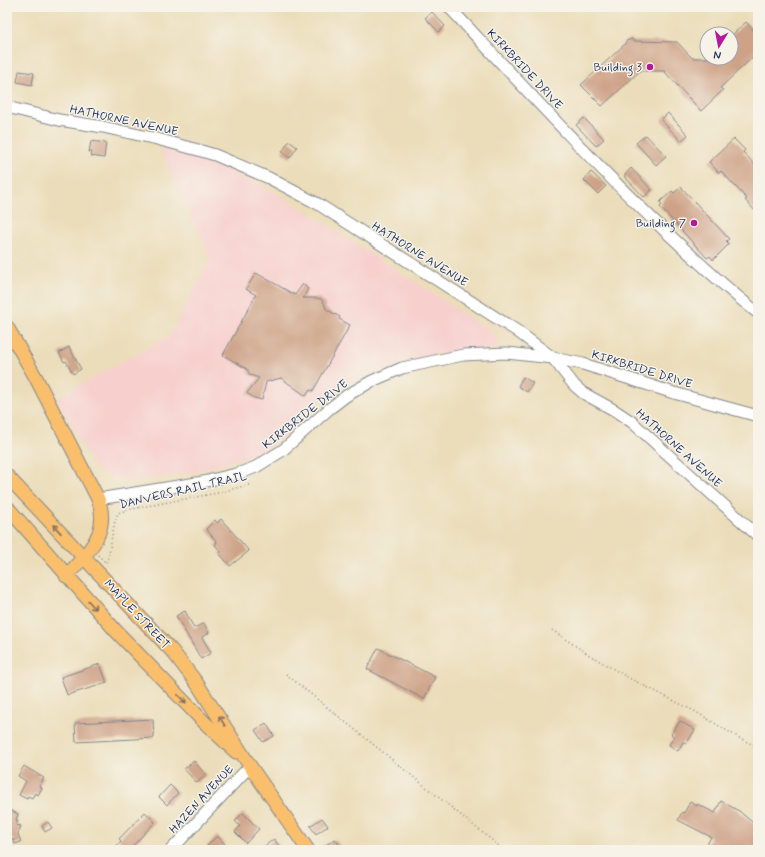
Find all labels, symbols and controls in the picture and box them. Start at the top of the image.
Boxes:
street label: KIRKBRIDE DRIVE [483,26,566,113]
north arrow [699,26,739,66]
text: N [713,47,722,62]
place label: Building 3 [594,60,643,77]
marker: Building 3 [645,62,655,72]
street label: HATHORNE AVENUE [68,102,179,140]
place label: Building 7 [636,216,686,233]
marker: Building 7 [689,218,699,228]
street label: HATHORNE AVENUE [368,219,471,291]
street label: KIRKBRIDE DRIVE [589,347,694,393]
street label: KIRKBRIDE DRIVE [260,376,352,453]
street label: HATHORNE AVENUE [632,406,725,492]
street label: DANVERS RAIL TRAIL [118,468,249,513]
one-way arrow [53,524,62,534]
street label: MAPLE STREET [100,576,173,653]
one-way arrow [87,600,97,610]
one-way arrow [177,694,187,704]
one-way arrow [217,715,225,727]
street label: HAZEN AVENUE [166,762,238,837]

